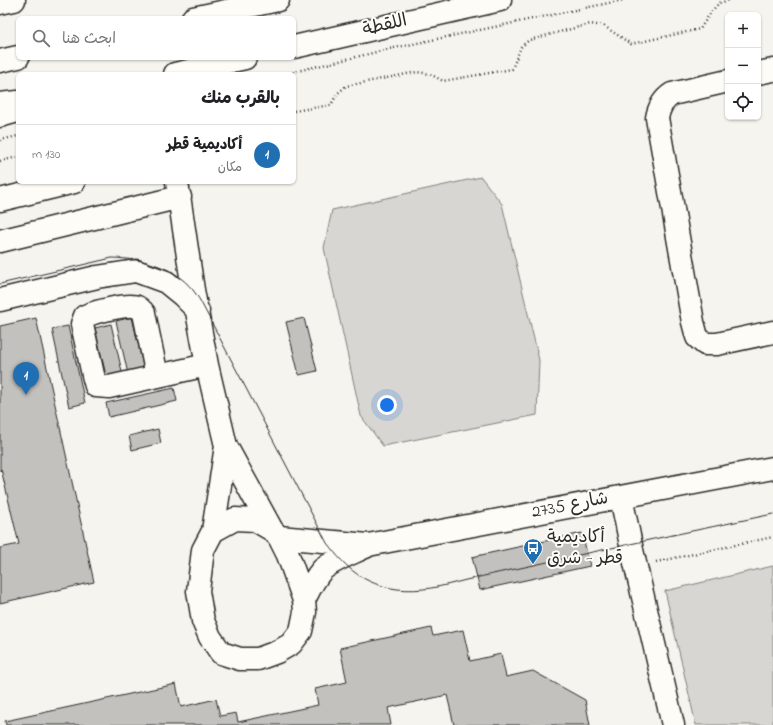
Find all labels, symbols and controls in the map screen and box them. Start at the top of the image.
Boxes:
street label: اللقطة [360,8,410,44]
map controls [725,12,761,120]
button: + [725,12,761,48]
search box [16,16,296,60]
icon: search [30,27,52,49]
text: ابحث هنا [62,28,116,50]
button: − [725,48,761,84]
button: locate [725,84,761,120]
text: بالقرب منك [201,86,280,111]
text: أكاديمية قطر [167,134,242,156]
text: 130 m [32,145,60,164]
text: 1 [265,145,269,164]
text: مكان [218,158,242,177]
pin: 1 [13,362,39,395]
your location [377,395,397,415]
street label: شارع 2735 [529,486,611,526]
place label: أكاديمية قطر - شرق [547,525,623,572]
bus stop icon: أكاديمية قطر - شرق [522,537,544,565]

